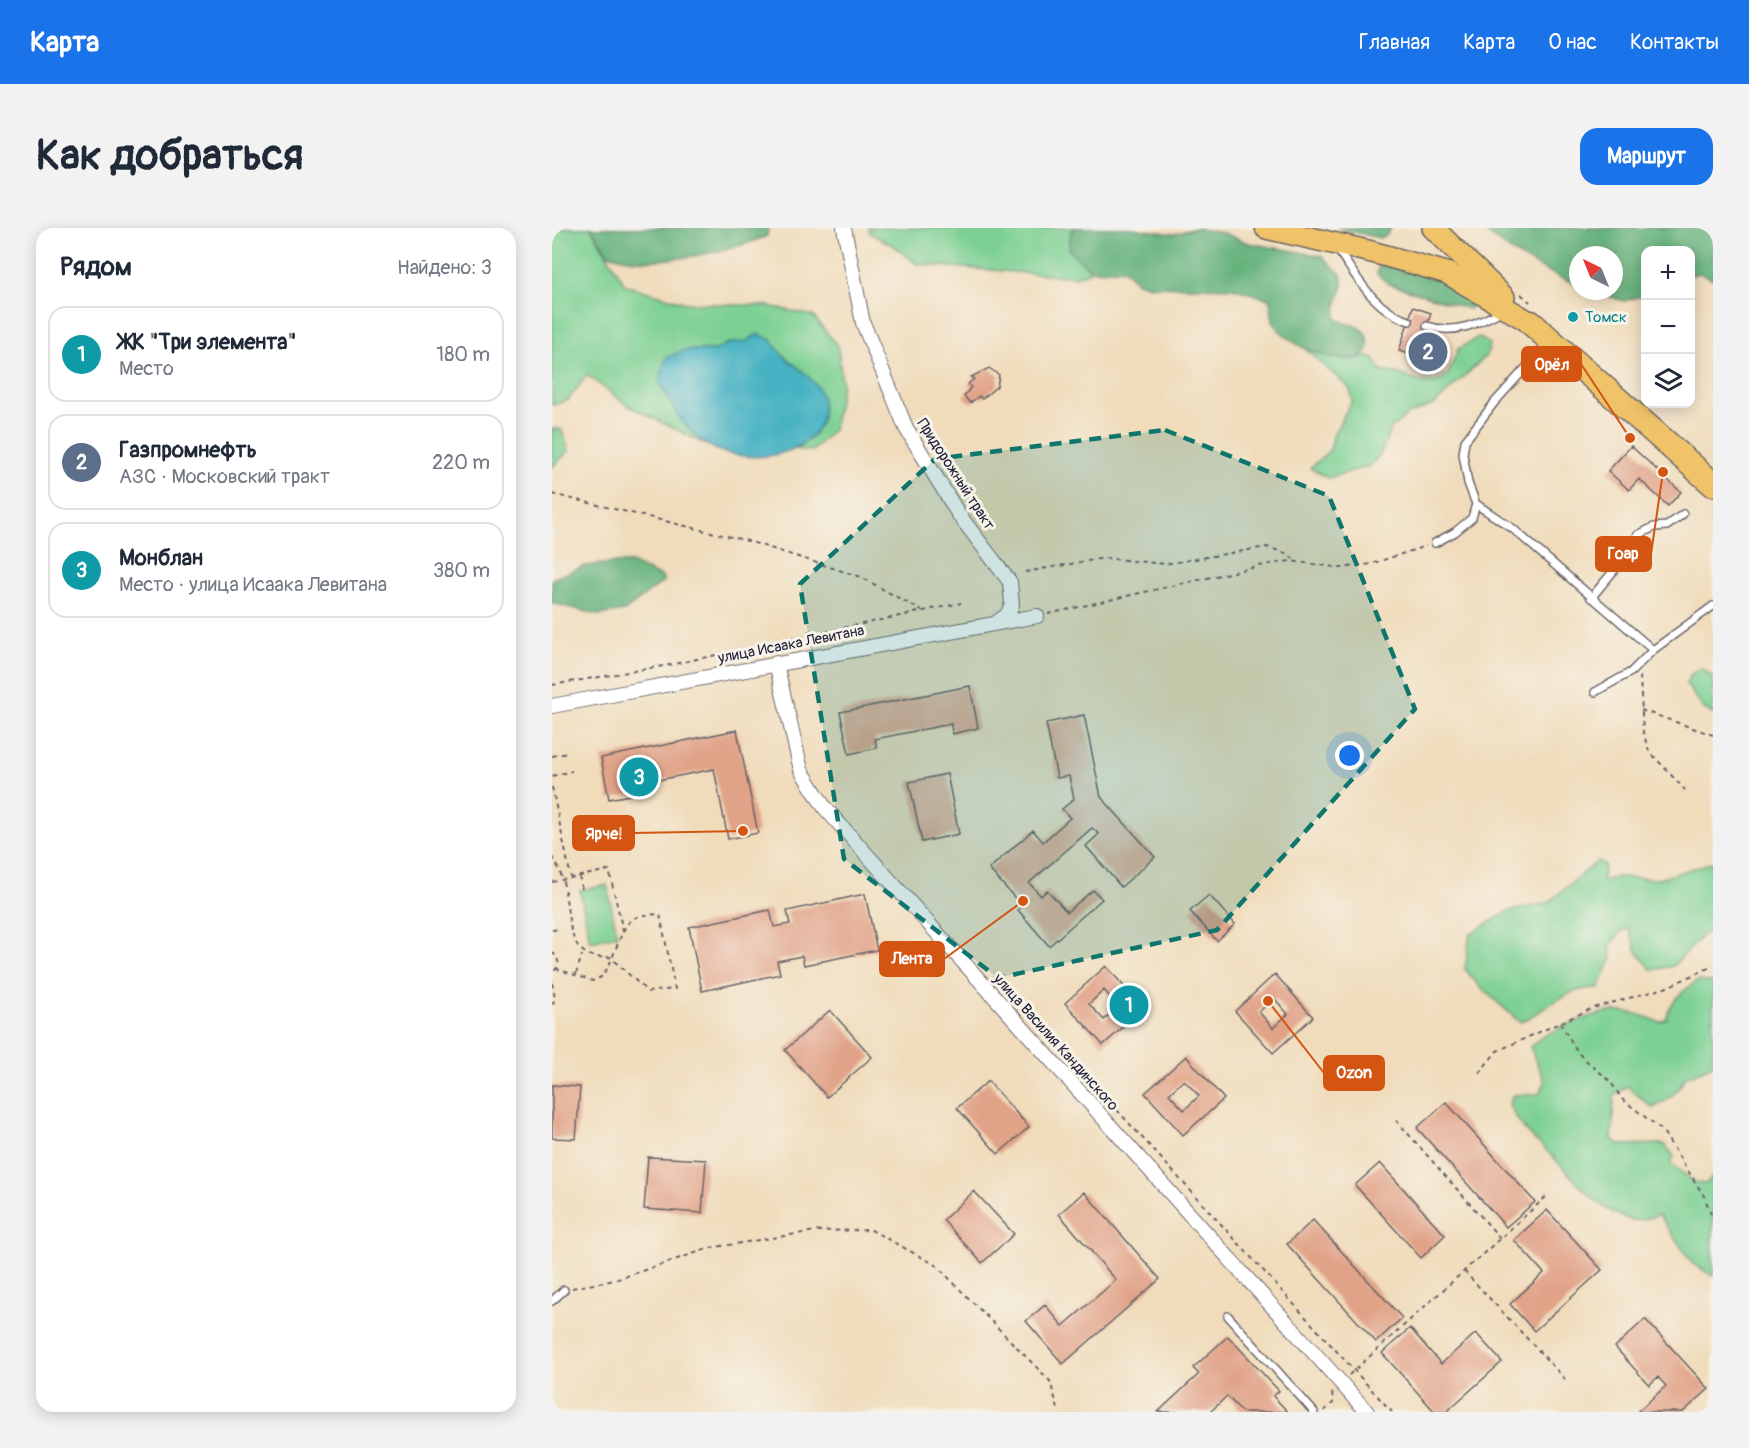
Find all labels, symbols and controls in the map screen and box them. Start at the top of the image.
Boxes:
text: Карта [30,25,99,60]
text: Главная [1359,29,1430,56]
text: Карта [1463,29,1515,56]
text: О нас [1548,29,1597,56]
text: Контакты [1630,29,1719,56]
button: Маршрут [1580,128,1713,185]
text: Как добраться [36,130,303,182]
north arrow [1569,246,1623,300]
map controls [1641,246,1695,408]
button: + [1641,246,1695,300]
text: Рядом [60,251,132,283]
text: Найдено: 3 [397,255,492,280]
button: − [1641,300,1695,354]
place label: Томск [1585,308,1627,327]
marker: Томск [1566,310,1580,324]
text: ЖК "Три элемента" [119,328,296,356]
pin: 2 [1408,330,1448,374]
text: 1 [78,342,85,367]
text: 180 m [436,342,490,367]
callout: Орёл [1522,347,1581,381]
button: layers [1641,354,1695,408]
text: Орёл [1535,355,1569,375]
text: Место [119,356,174,381]
street label: Придорожный тракт [912,415,999,534]
text: Газпромнефть [119,436,257,464]
text: 2 [76,450,87,475]
text: 220 m [432,450,490,475]
text: АЗС · Московский тракт [119,464,330,489]
callout: Гоар [1596,537,1651,571]
text: Монблан [119,544,203,572]
text: Гоар [1607,544,1639,564]
text: 3 [76,558,87,583]
text: 380 m [433,558,490,583]
text: Место · улица Исаака Левитана [119,572,387,597]
street label: улица Исаака Левитана [715,621,866,668]
your location [1335,741,1364,770]
pin: 3 [620,754,658,800]
callout: Ярче! [573,816,634,850]
text: Ярче! [585,824,623,844]
callout: Лента [880,942,944,976]
text: Лента [891,949,933,969]
street label: улица Василия Кандинского [988,969,1122,1115]
pin: 1 [1110,982,1148,1028]
callout: Ozon [1324,1056,1384,1090]
text: Ozon [1336,1063,1372,1083]

